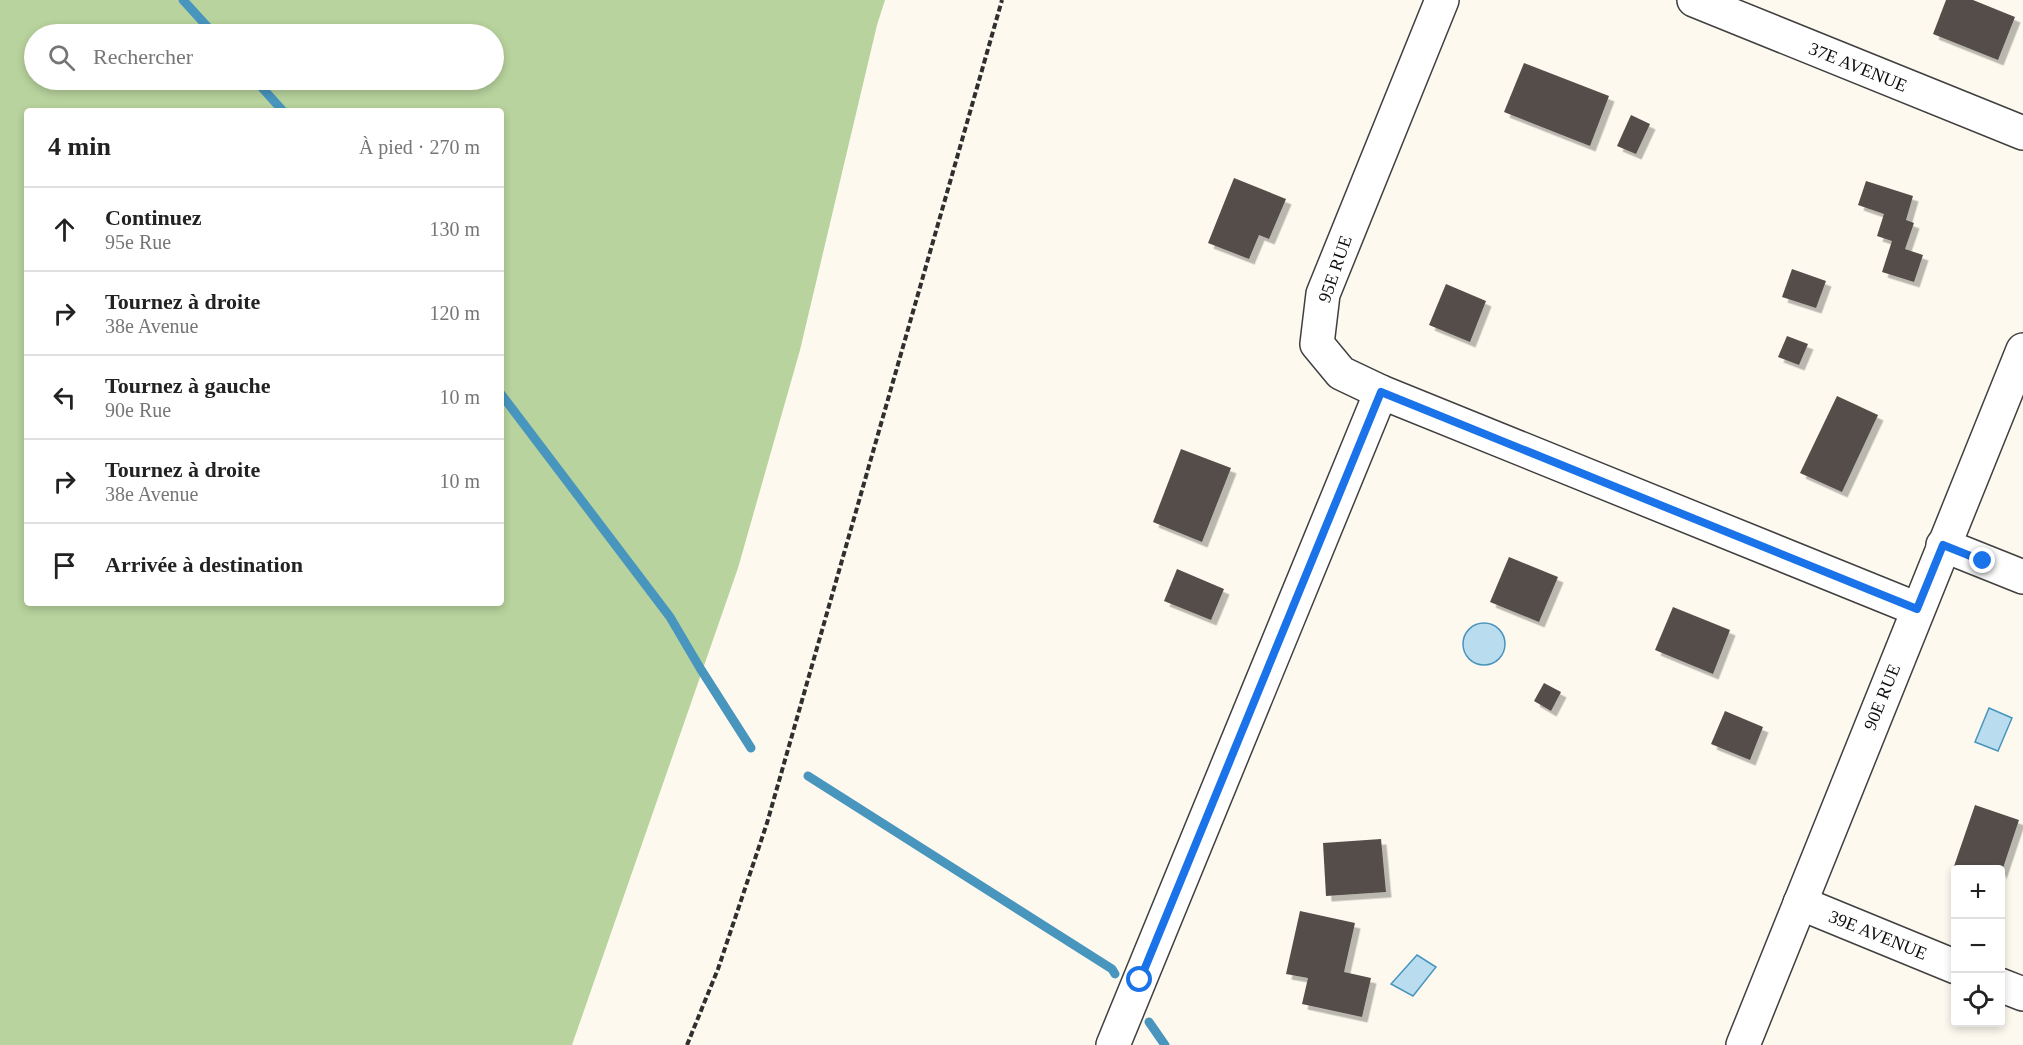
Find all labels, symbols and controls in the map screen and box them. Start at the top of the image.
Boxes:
search box [24,24,504,90]
street label: 37E AVENUE [1806,38,1910,96]
icon: search [45,41,78,74]
text: Rechercher [93,44,193,69]
text: 4 min [48,132,111,161]
text: À pied · 270 m [359,136,480,158]
text: Continuez [105,205,202,230]
icon: ahead [48,213,81,246]
text: 130 m [429,218,480,240]
text: 95e Rue [105,231,171,253]
street label: 95E RUE [1314,233,1356,305]
text: Tournez à droite [105,289,260,314]
icon: right [48,297,81,330]
text: 120 m [429,302,480,324]
text: 38e Avenue [105,315,199,337]
text: Tournez à gauche [105,373,270,398]
icon: left [48,381,81,414]
text: 10 m [439,386,480,408]
text: 90e Rue [105,399,171,421]
text: Tournez à droite [105,457,260,482]
icon: right [48,465,81,498]
text: 10 m [439,470,480,492]
text: 38e Avenue [105,483,199,505]
route end [1969,547,1995,573]
icon: arrive [48,549,81,582]
text: Arrivée à destination [105,552,303,577]
street label: 90E RUE [1860,661,1904,733]
map controls [1951,865,2005,1027]
button: + [1951,865,2005,919]
street label: 39E AVENUE [1826,906,1930,964]
button: − [1951,919,2005,973]
route start [1126,966,1152,992]
button: locate [1951,973,2005,1027]

